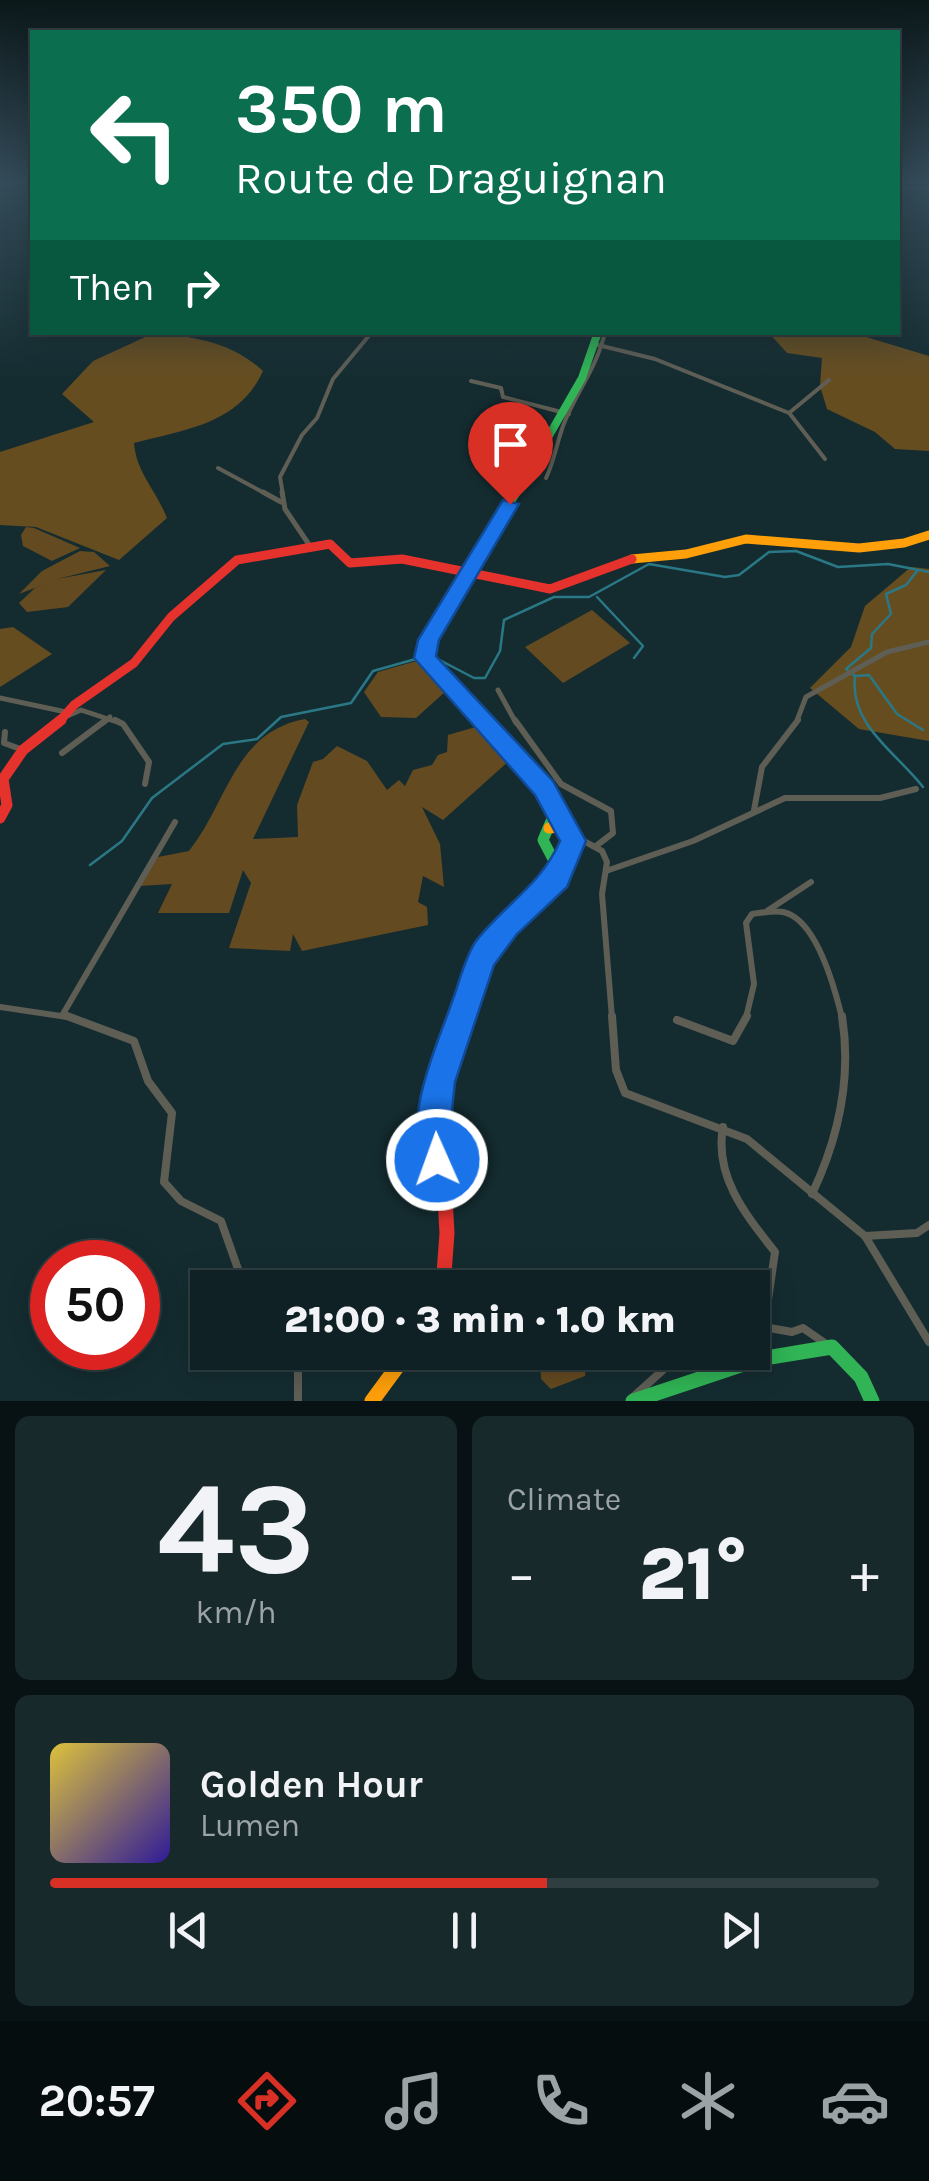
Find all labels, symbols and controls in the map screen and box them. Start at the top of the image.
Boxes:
text: 350 m [235,68,448,150]
icon: left [70,70,200,200]
text: Route de Draguignan [235,152,667,204]
icon: right [174,260,229,315]
text: Then [70,265,154,310]
pin [468,402,553,505]
icon: arrive [483,417,538,472]
position arrow [385,1108,489,1212]
speed limit sign: 50 [30,1240,160,1370]
text: 21:00 · 3 min · 1.0 km [284,1297,676,1342]
text: 43 [157,1453,315,1605]
text: Climate [507,1481,621,1518]
text: 21° [638,1530,748,1618]
text: − [507,1542,536,1606]
text: + [850,1542,879,1606]
text: km/h [195,1594,277,1631]
text: Golden Hour [200,1762,423,1807]
text: Lumen [200,1807,300,1844]
icon: previous [161,1903,216,1958]
icon: pause [437,1903,492,1958]
icon: next [713,1903,768,1958]
icon: directions [232,2066,302,2136]
icon: music [379,2066,449,2136]
icon: phone [526,2066,596,2136]
icon: climate [673,2066,743,2136]
icon: car [820,2066,890,2136]
text: 20:57 [39,2075,155,2127]

